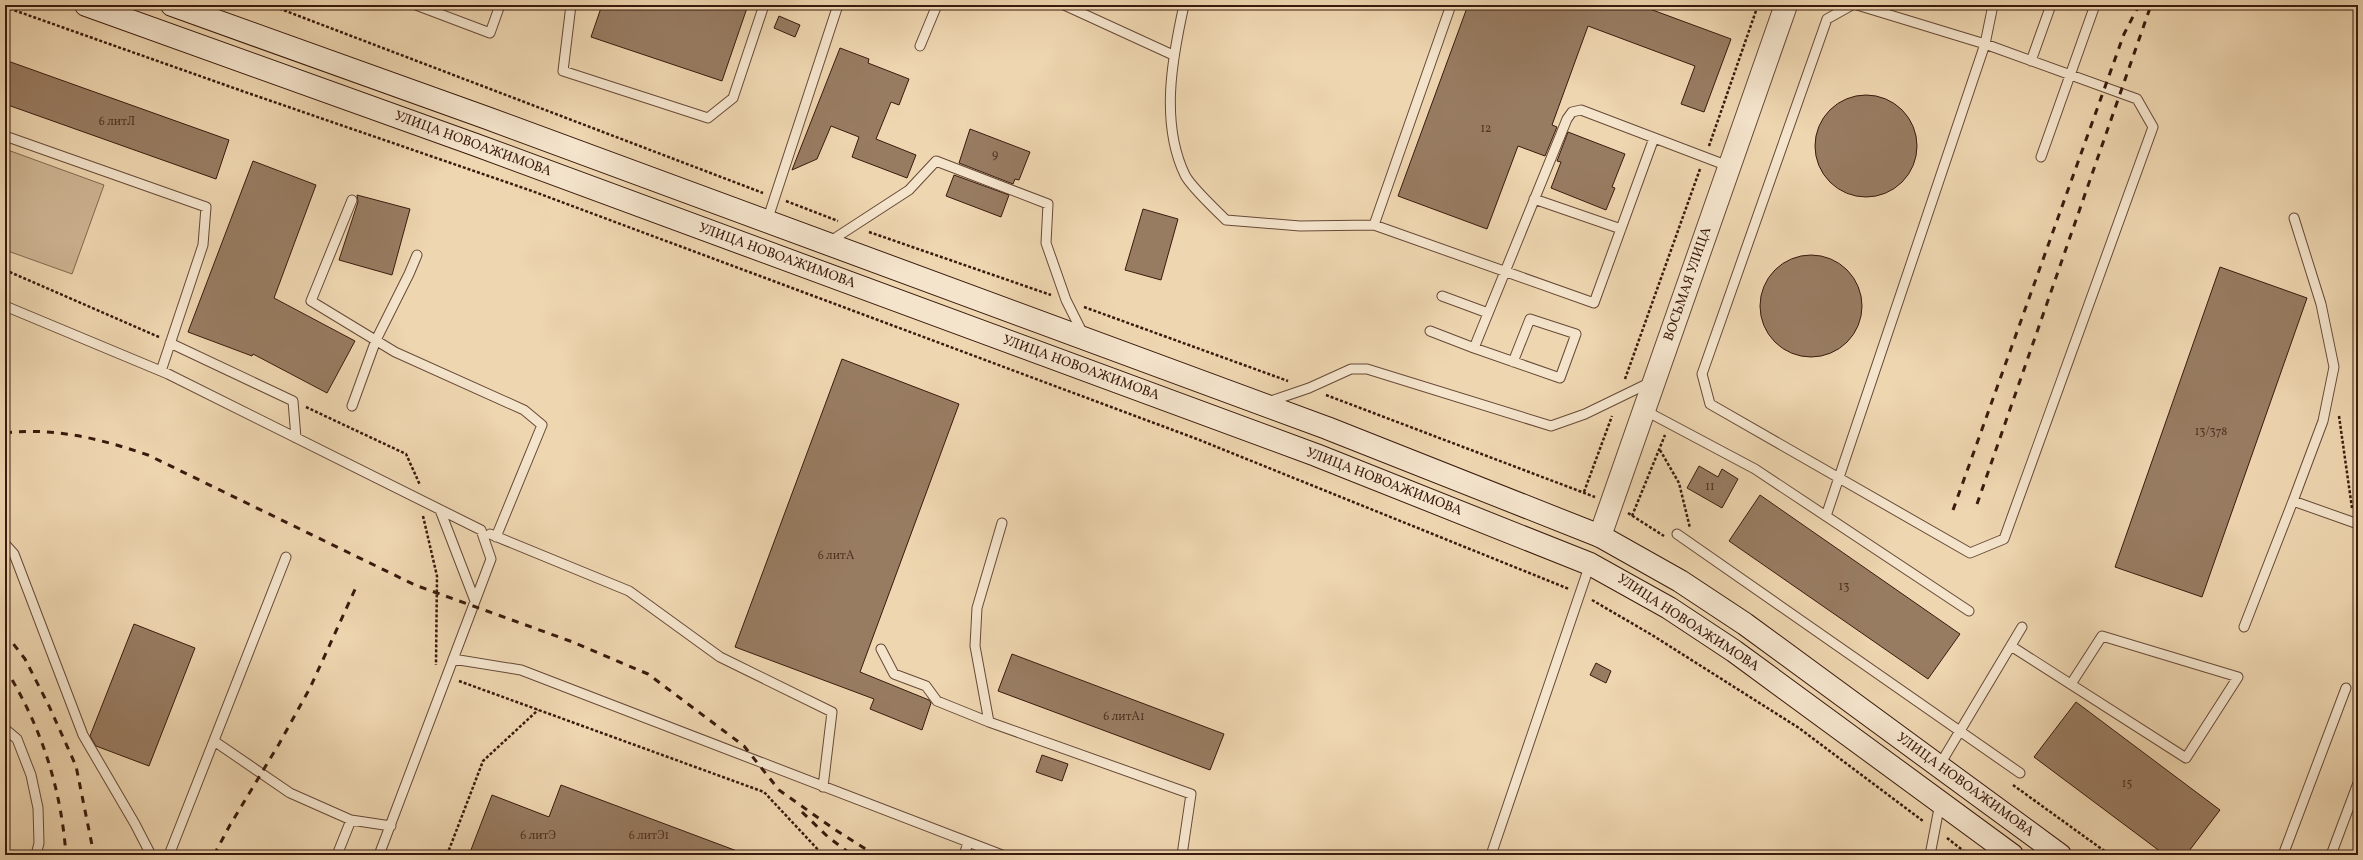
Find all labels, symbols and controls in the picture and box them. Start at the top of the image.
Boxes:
street label: УЛИЦА НОВОАЖИМОВА [392,107,554,181]
house number: 6 литЛ [99,114,135,130]
house number: 12 [1480,121,1492,137]
house number: 9 [992,147,998,163]
street label: УЛИЦА НОВОАЖИМОВА [696,219,858,293]
street label: ВОСЬМАЯ УЛИЦА [1660,224,1717,344]
street label: УЛИЦА НОВОАЖИМОВА [1000,331,1162,405]
house number: 13/378 [2195,424,2227,440]
street label: УЛИЦА НОВОАЖИМОВА [1303,443,1465,521]
house number: 11 [1705,479,1715,495]
house number: 6 литА [818,548,855,564]
street label: УЛИЦА НОВОАЖИМОВА [1613,570,1763,676]
house number: 13 [1839,579,1849,595]
house number: 6 литА1 [1103,709,1145,725]
street label: УЛИЦА НОВОАЖИМОВА [1892,728,2038,842]
house number: 15 [2122,776,2132,792]
house number: 6 литЭ [520,828,556,844]
house number: 6 литЭ1 [629,828,669,844]

